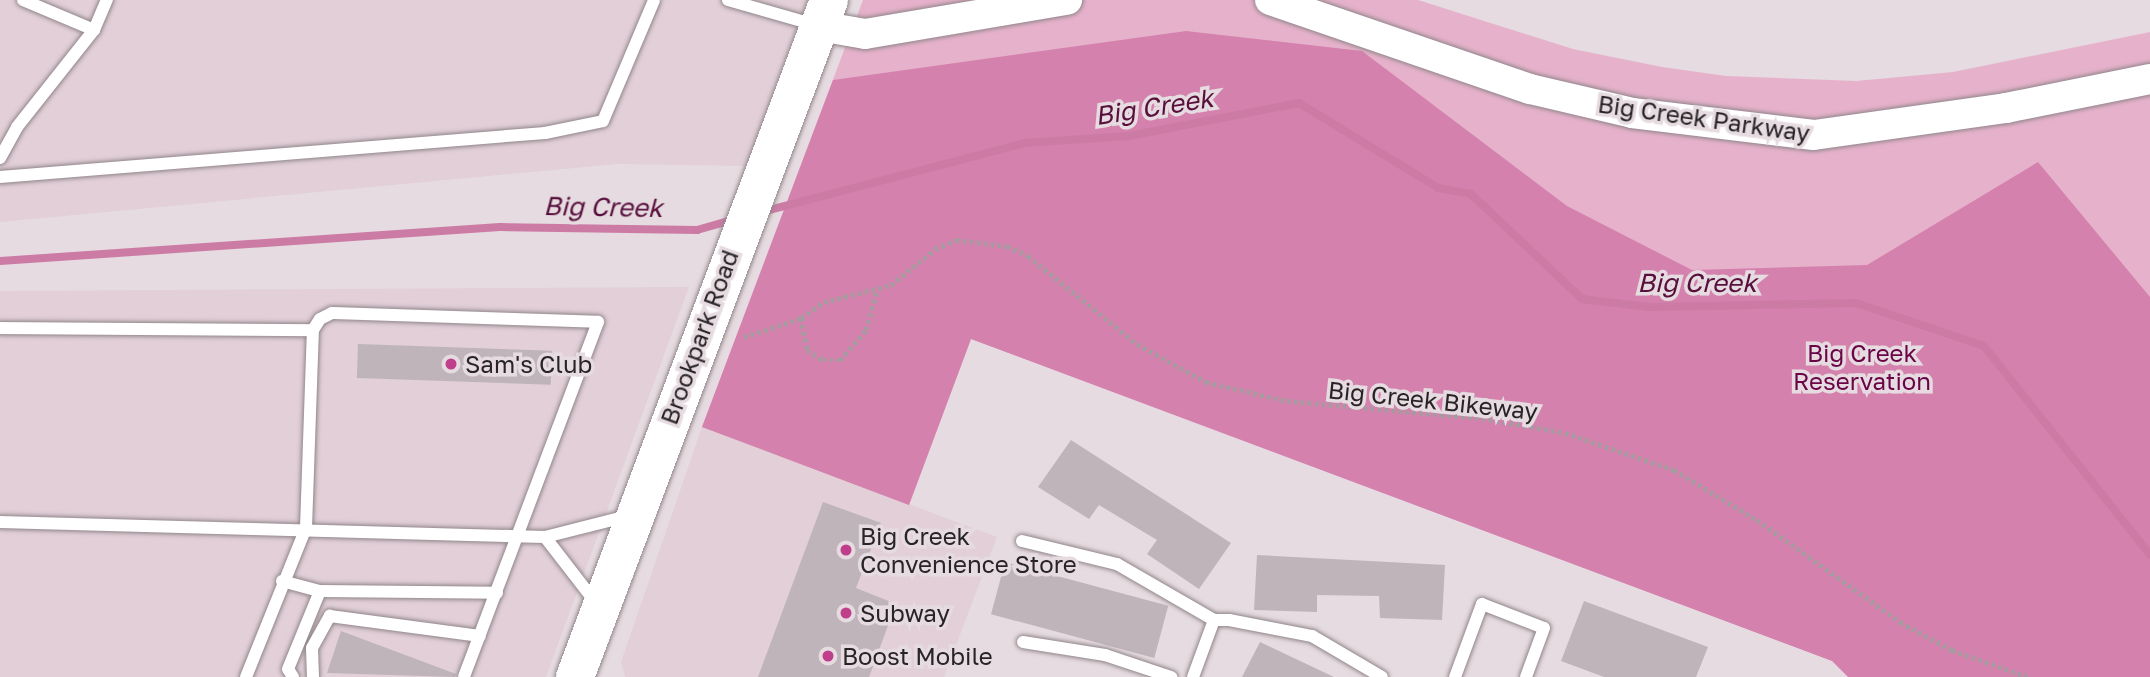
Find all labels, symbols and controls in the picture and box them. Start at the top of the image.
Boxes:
water label: Big Creek [1093,82,1215,132]
street label: Big Creek Parkway [1596,89,1812,147]
water label: Big Creek [543,190,663,224]
street label: Brookpark Road [654,246,744,428]
water label: Big Creek [1637,267,1757,299]
park label: Big Creek Reservation [1793,339,1931,395]
place label: Sam's Club [465,350,592,378]
marker: Sam's Club [443,356,459,372]
street label: Big Creek Bikeway [1327,375,1539,425]
place label: Big Creek Convenience Store [860,522,1077,578]
marker: Big Creek Convenience Store [838,542,854,558]
place label: Subway [860,599,950,627]
marker: Subway [838,605,854,621]
place label: Boost Mobile [842,642,993,670]
marker: Boost Mobile [820,648,836,664]

